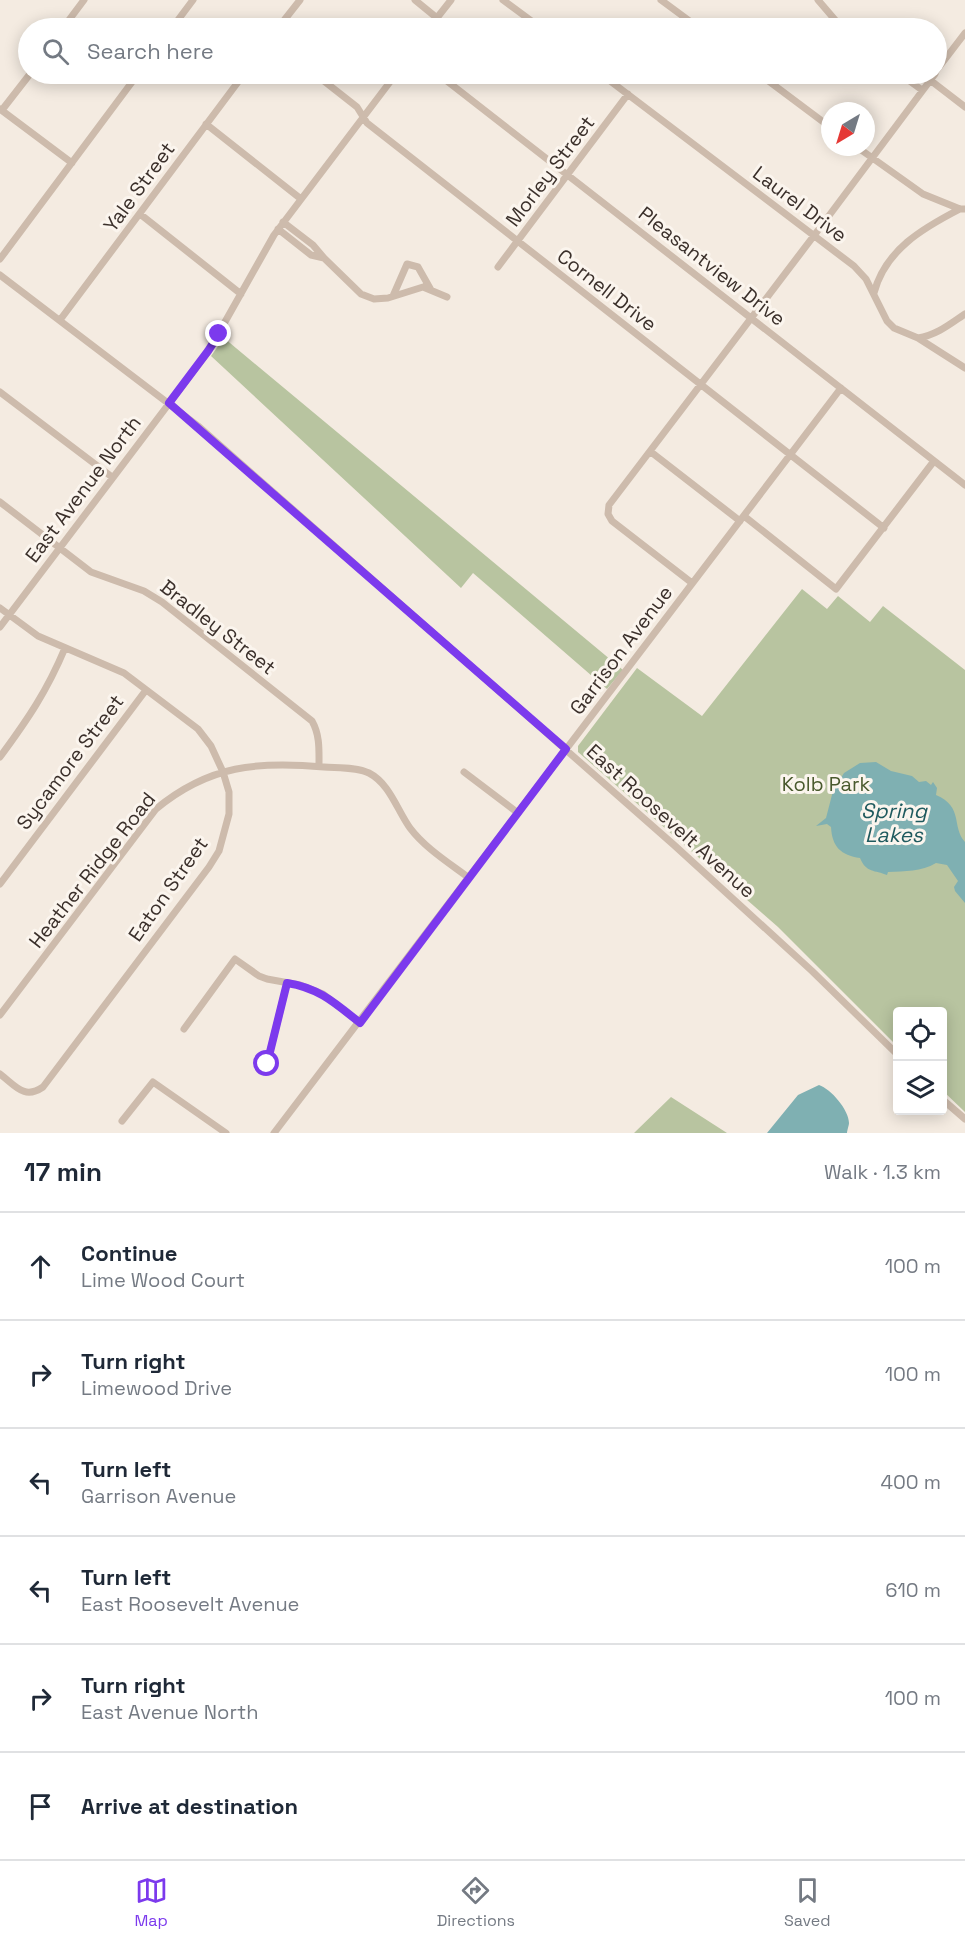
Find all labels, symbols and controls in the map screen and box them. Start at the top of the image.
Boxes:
search box [18,18,947,84]
icon: search [39,35,72,68]
text: Search here [87,37,214,65]
north arrow [821,102,875,156]
street label: Morley Street [500,110,600,232]
street label: Yale Street [98,137,180,237]
street label: Laurel Drive [748,160,852,248]
street label: Pleasantview Drive [633,200,791,332]
street label: Cornell Drive [552,243,662,337]
route end [205,320,231,346]
street label: East Avenue North [19,410,147,568]
street label: Bradley Street [155,574,281,680]
street label: Garrison Avenue [564,580,678,720]
street label: Sycamore Street [11,689,129,835]
street label: East Roosevelt Avenue [581,738,761,904]
park label: Kolb Park [782,771,871,797]
street label: Heather Ridge Road [23,787,161,953]
water label: Spring Lakes [861,797,928,848]
street label: Eaton Street [122,832,214,946]
map controls [893,1007,947,1115]
button: locate [893,1007,947,1061]
route start [253,1050,279,1076]
button: layers [893,1061,947,1115]
text: 17 min [24,1155,102,1189]
text: Walk · 1.3 km [824,1159,941,1185]
text: Continue [81,1239,177,1267]
icon: ahead [24,1250,57,1283]
text: 100 m [885,1253,941,1279]
text: Lime Wood Court [81,1267,245,1293]
text: Turn right [81,1347,186,1375]
icon: right [24,1358,57,1391]
text: 100 m [885,1361,941,1387]
text: Limewood Drive [81,1375,232,1401]
text: Turn left [81,1455,171,1483]
icon: left [24,1466,57,1499]
text: 400 m [881,1469,941,1495]
text: Garrison Avenue [81,1483,236,1509]
text: Turn left [81,1563,171,1591]
icon: left [24,1574,57,1607]
text: 610 m [885,1577,941,1603]
text: East Roosevelt Avenue [81,1591,299,1617]
text: Turn right [81,1671,186,1699]
icon: right [24,1682,57,1715]
text: 100 m [885,1685,941,1711]
text: East Avenue North [81,1699,258,1725]
icon: arrive [24,1790,57,1823]
text: Arrive at destination [81,1792,298,1820]
tab: Map [134,1874,168,1931]
tab: Directions [437,1874,515,1931]
tab: Saved [784,1874,831,1931]

